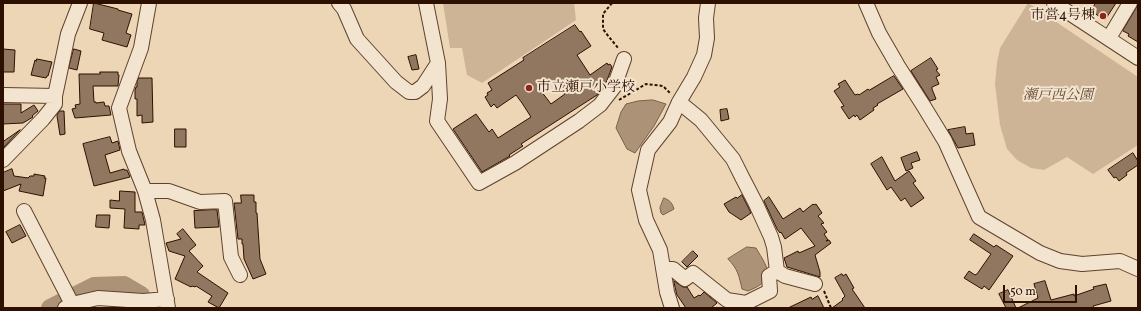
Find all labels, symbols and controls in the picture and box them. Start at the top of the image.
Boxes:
place label: 市営4号棟 [1031,8,1095,24]
marker: 市営4号棟 [1098,11,1108,21]
place label: 市立瀬戸小学校 [537,80,635,96]
marker: 市立瀬戸小学校 [524,83,534,93]
park label: 瀬戸西公園 [1023,88,1093,104]
scale bar [1005,277,1079,303]
text: 50 m [1010,284,1036,300]

